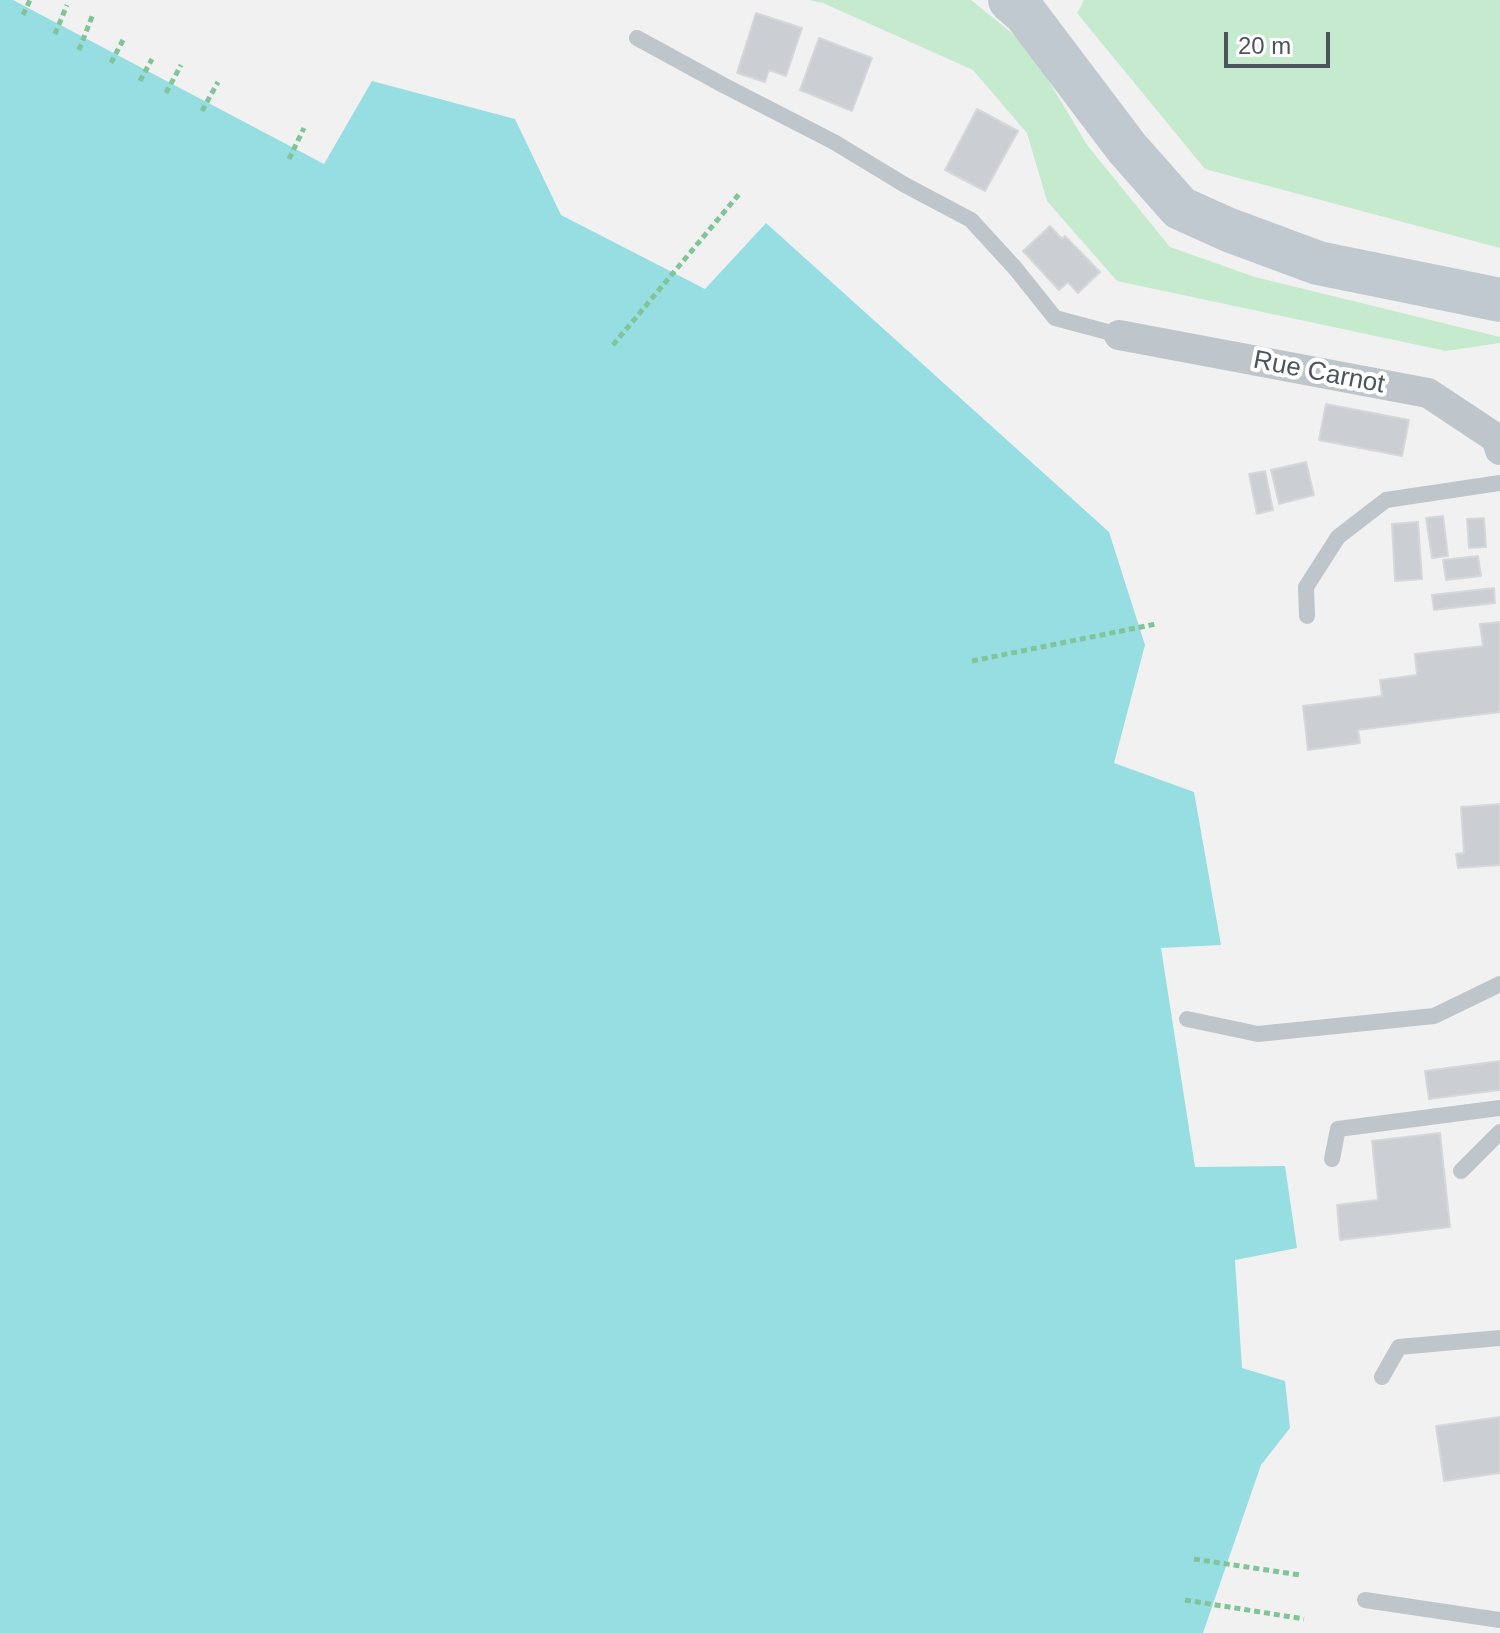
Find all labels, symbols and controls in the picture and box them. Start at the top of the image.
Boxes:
scale bar [1228,16,1334,66]
text: 20 m [1238,32,1291,59]
street label: Rue Carnot [1251,345,1387,401]

